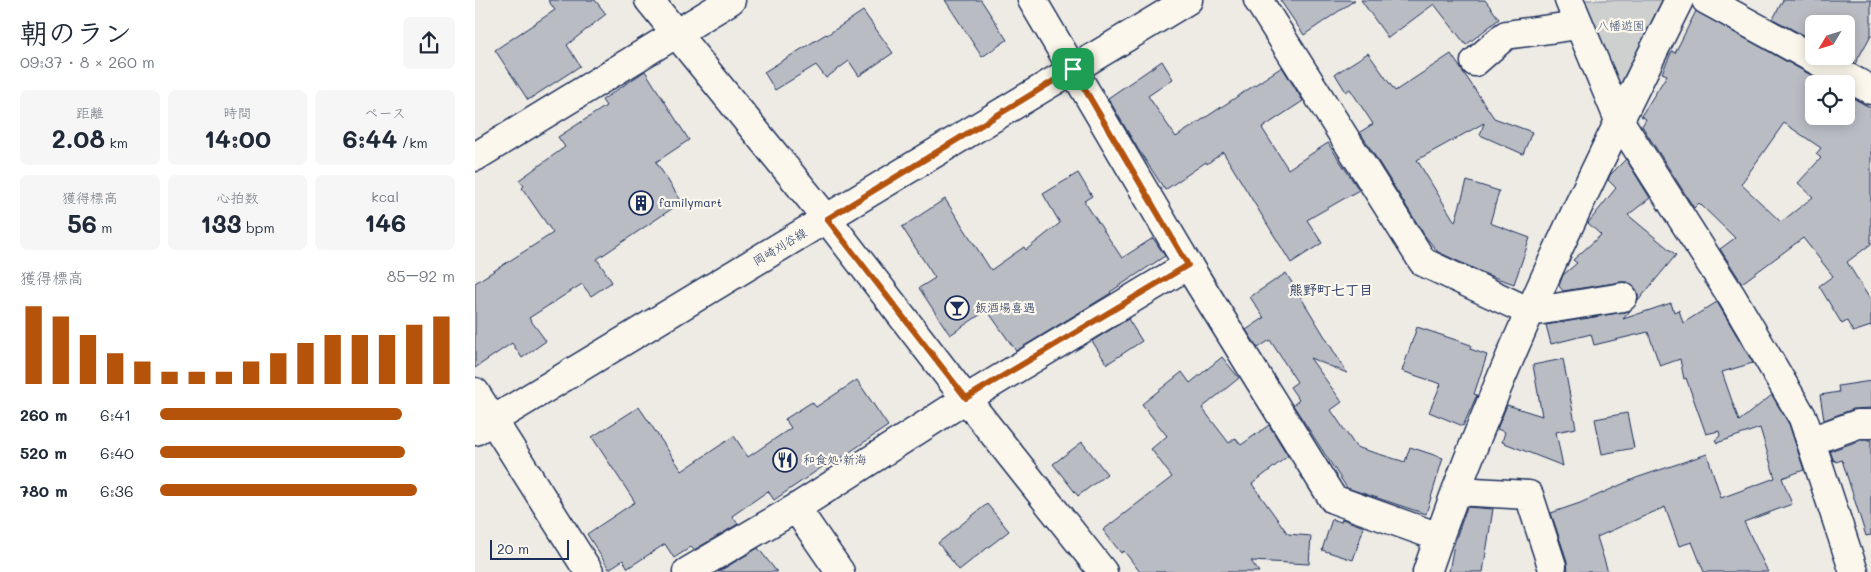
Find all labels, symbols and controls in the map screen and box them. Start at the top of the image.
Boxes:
text: 朝のラン [20,14,132,50]
north arrow [1805,15,1855,65]
map controls [1805,15,1855,125]
button: share [403,17,455,69]
park label: 八幡遊園 [1597,17,1645,33]
pin [1052,48,1094,90]
text: 09:37 · 8 × 260 m [20,51,155,72]
icon: arrive [1059,55,1087,83]
button: locate [1805,75,1855,125]
text: 距離 [76,103,104,122]
text: 時間 [223,103,251,122]
text: ペース [365,103,406,122]
text: 2.08 [52,122,105,154]
text: 14:00 [204,122,271,154]
text: 6:44 [343,122,397,154]
text: km [105,133,128,152]
text: /km [397,133,428,152]
text: kcal [371,187,399,206]
text: 獲得標高 [62,188,118,207]
text: 心拍数 [216,188,258,207]
building icon: familymart [628,190,654,216]
place label: familymart [659,194,722,210]
text: 146 [364,206,406,238]
text: 56 [67,207,97,239]
text: 133 [200,207,241,239]
text: m [97,218,113,237]
text: bpm [241,218,275,237]
street label: 岡崎刈谷線 [750,224,809,268]
text: 85–92 m [387,265,455,286]
text: 獲得標高 [20,267,84,288]
district label: 熊野町七丁目 [1289,280,1373,299]
bar icon: 飯酒場喜遇 [944,295,970,321]
place label: 飯酒場喜遇 [975,299,1035,315]
text: 260 m [20,404,67,425]
text: 6:41 [100,404,131,425]
text: 520 m [20,442,67,463]
text: 6:40 [100,442,134,463]
restaurant icon: 和食処 新海 [772,447,798,473]
place label: 和食処 新海 [803,451,867,467]
text: 780 m [20,480,68,501]
text: 6:36 [100,480,134,501]
scale bar [490,537,569,560]
text: 20 m [497,539,529,558]

